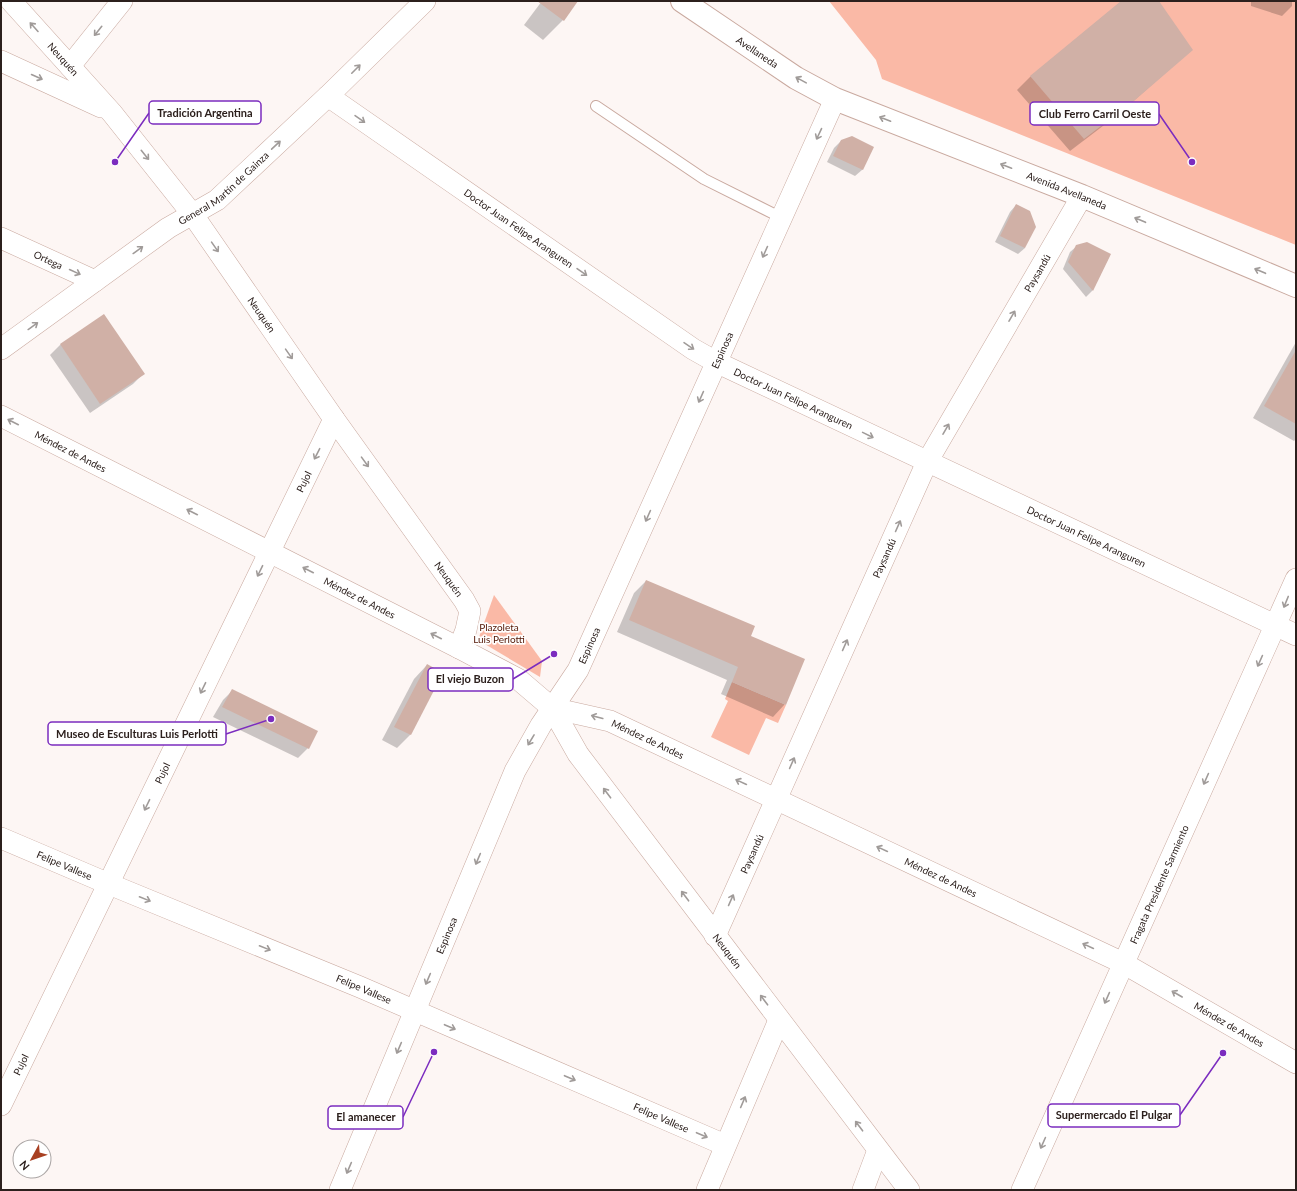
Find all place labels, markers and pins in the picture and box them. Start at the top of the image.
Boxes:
callout: Tradición Argentina [149,101,261,124]
callout: Club Ferro Carril Oeste [1030,102,1159,125]
callout: El viejo Buzon [428,668,513,691]
callout: Museo de Esculturas Luis Perlotti [48,722,226,745]
callout: Supermercado El Pulgar [1048,1104,1180,1127]
callout: El amanecer [328,1106,403,1129]

